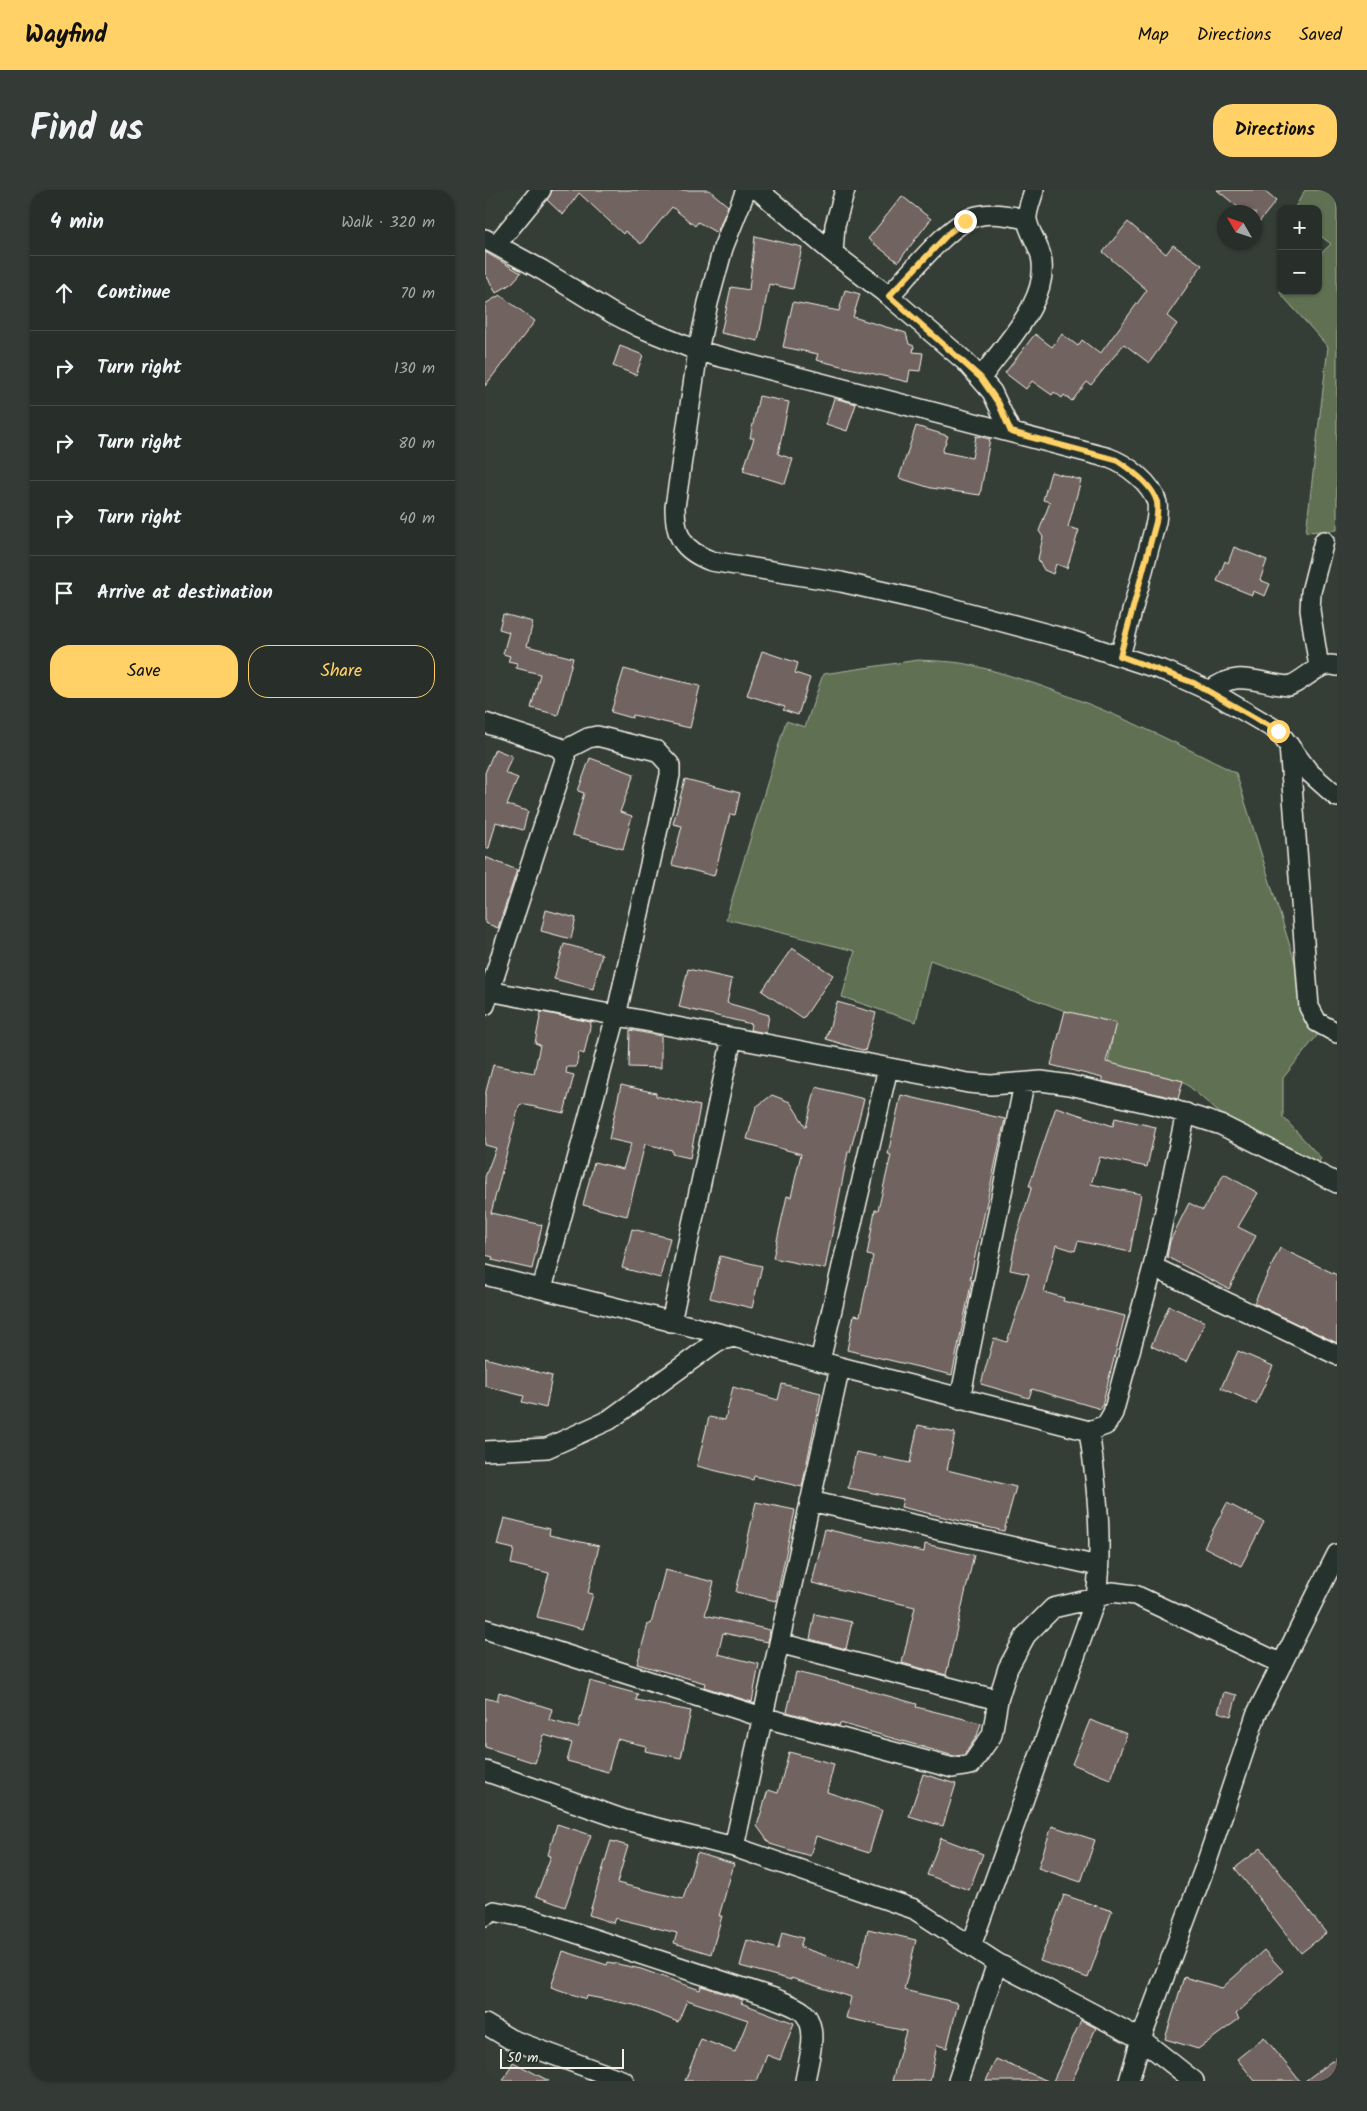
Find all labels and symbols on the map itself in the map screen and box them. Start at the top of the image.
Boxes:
north arrow [1217,205,1262,250]
route end [954,210,977,233]
route start [1267,720,1290,743]
scale bar [500,2046,624,2069]

